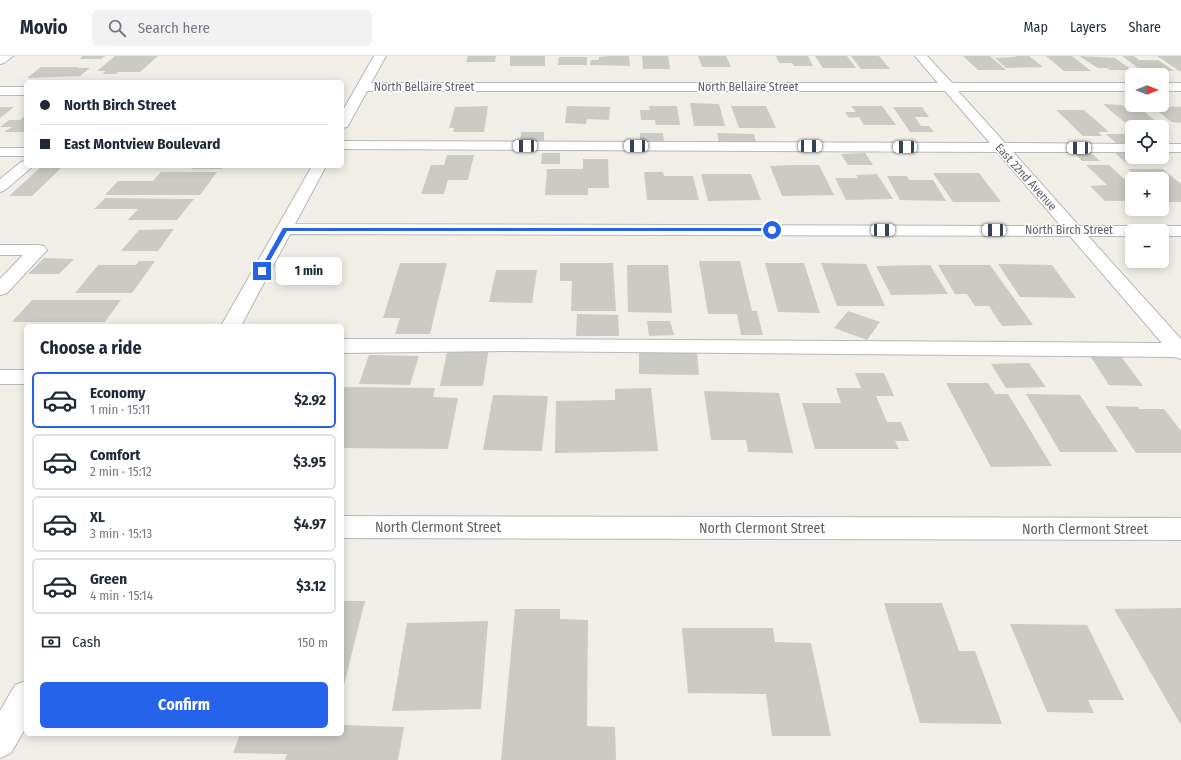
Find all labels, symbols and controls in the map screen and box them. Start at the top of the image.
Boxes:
search box [92,10,372,46]
text: Movio [20,16,68,39]
icon: search [106,17,128,39]
text: Search here [138,19,210,37]
text: Map [1024,19,1048,36]
text: Layers [1070,19,1106,36]
text: Share [1128,19,1161,36]
north arrow [1125,68,1169,112]
map controls [1125,68,1169,268]
street label: North Bellaire Street [374,80,474,94]
street label: North Bellaire Street [698,80,798,94]
text: North Birch Street [64,96,176,114]
button: locate [1125,120,1169,164]
text: East Montview Boulevard [64,135,220,153]
car [513,140,537,152]
car [624,140,648,152]
car [798,140,822,152]
car [893,141,917,153]
street label: East 22nd Avenue [992,141,1060,213]
car [1067,142,1091,154]
button: + [1125,172,1169,216]
route start [763,221,781,239]
street label: North Birch Street [1025,223,1113,237]
car [871,224,895,236]
car [982,224,1006,236]
button: − [1125,224,1169,268]
callout: 1 min [276,257,342,285]
route end [253,262,271,280]
text: 1 min [295,263,323,278]
text: Choose a ride [40,337,142,359]
icon: car [42,382,78,418]
text: Economy [90,384,145,402]
text: $2.92 [294,391,326,409]
text: 1 min · 15:11 [90,402,150,417]
icon: car [42,444,78,480]
text: Comfort [90,446,141,464]
text: $3.95 [293,453,326,471]
text: 2 min · 15:12 [90,464,152,479]
icon: car [42,506,78,542]
text: XL [90,508,105,526]
text: $4.97 [294,515,326,533]
street label: North Clermont Street [375,519,502,536]
street label: North Clermont Street [699,520,826,537]
street label: North Clermont Street [1022,521,1149,538]
text: 3 min · 15:13 [90,526,152,541]
icon: car [42,568,78,604]
text: Green [90,570,127,588]
text: $3.12 [296,577,326,595]
text: 4 min · 15:14 [90,588,153,603]
icon: cash [40,631,62,653]
text: Cash [72,633,101,651]
text: 150 m [297,635,328,650]
button: Confirm [40,682,328,728]

